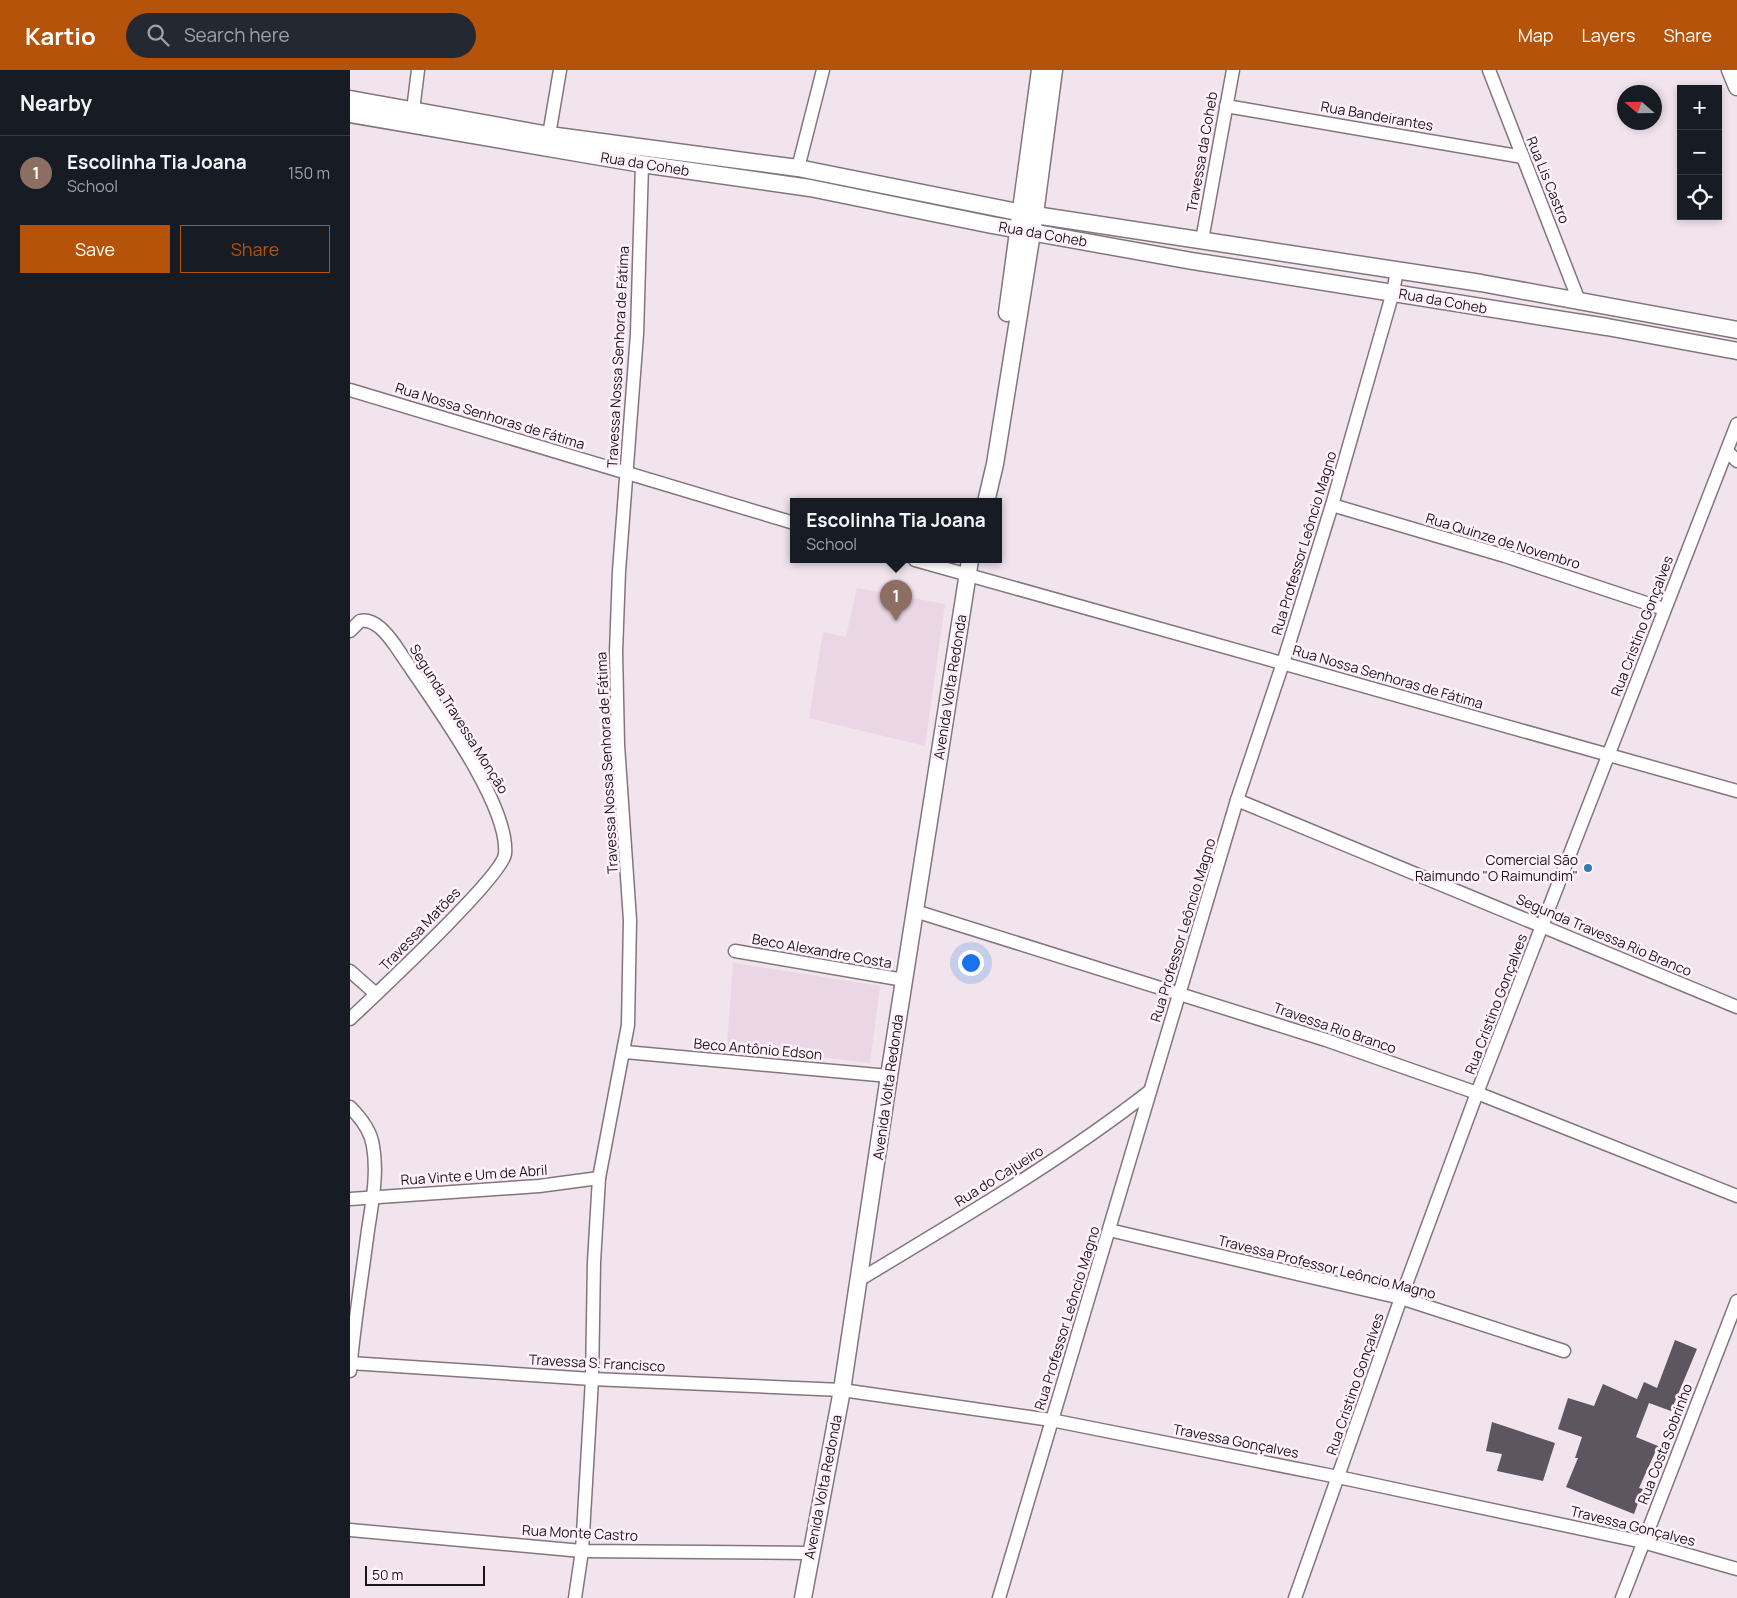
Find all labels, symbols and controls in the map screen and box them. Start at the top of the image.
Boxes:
search box [126,13,476,58]
text: Kartio [25,19,96,52]
icon: search [144,21,172,49]
text: Search here [184,22,290,48]
text: Map [1518,23,1553,47]
text: Layers [1581,23,1635,47]
text: Share [1663,23,1712,47]
north arrow [1617,85,1662,130]
map controls [1677,85,1722,220]
button: + [1677,85,1722,130]
text: Nearby [20,89,92,117]
street label: Travessa da Coheb [1182,90,1221,214]
street label: Rua Bandeirantes [1319,96,1435,135]
button: − [1677,130,1722,175]
street label: Rua Lis Castro [1522,133,1575,226]
street label: Rua da Coheb [599,147,691,180]
text: Escolinha Tia Joana [67,149,247,175]
text: 1 [32,162,40,184]
text: 150 m [288,162,330,184]
text: School [67,175,118,197]
button: locate [1677,175,1722,220]
street label: Rua da Coheb [997,216,1089,251]
button: Save [20,225,170,273]
button: Share [180,225,330,273]
street label: Travessa Nossa Senhora de Fátima [602,245,633,469]
street label: Rua da Coheb [1397,283,1489,318]
street label: Rua Nossa Senhoras de Fátima [393,378,587,453]
street label: Rua Professor Leôncio Magno [1266,449,1341,637]
popup [790,498,1002,563]
text: Escolinha Tia Joana [806,507,986,533]
street label: Rua Quinze de Novembro [1424,508,1583,573]
text: School [806,533,857,555]
street label: Rua Cristino Gonçalves [1606,553,1677,699]
pin: 1 [880,580,912,621]
street label: Avenida Volta Redonda [929,613,970,761]
street label: Segunda Travessa Monção [406,640,513,797]
street label: Rua Nossa Senhoras de Fátima [1291,640,1486,713]
street label: Travessa Nossa Senhora de Fátima [591,651,622,875]
street label: Rua Professor Leôncio Magno [1145,836,1220,1024]
place label: Comercial São Raimundo "O Raimundim" [1415,850,1578,885]
marker: Comercial São Raimundo "O Raimundim" [1582,862,1594,874]
street label: Travessa Matões [375,883,464,974]
street label: Segunda Travessa Rio Branco [1513,889,1695,980]
street label: Beco Alexandre Costa [751,929,894,972]
street label: Rua Cristino Gonçalves [1460,931,1531,1077]
your location [958,950,984,976]
street label: Travessa Rio Branco [1271,998,1399,1057]
street label: Avenida Volta Redonda [868,1013,907,1161]
street label: Beco Antônio Edson [693,1033,823,1064]
street label: Rua do Cajueiro [951,1141,1047,1210]
street label: Rua Vinte e Um de Abril [400,1160,548,1189]
street label: Rua Professor Leôncio Magno [1029,1224,1104,1412]
street label: Travessa Professor Leôncio Magno [1216,1230,1438,1303]
street label: Rua Cristino Gonçalves [1321,1310,1388,1457]
street label: Travessa S. Francisco [528,1349,666,1376]
street label: Rua Costa Sobrinho [1633,1381,1696,1507]
street label: Avenida Volta Redonda [799,1413,846,1561]
street label: Travessa Gonçalves [1172,1419,1301,1462]
street label: Travessa Gonçalves [1569,1501,1697,1550]
street label: Rua Monte Castro [521,1520,639,1545]
scale bar [365,1563,485,1586]
text: 50 m [372,1565,403,1584]

